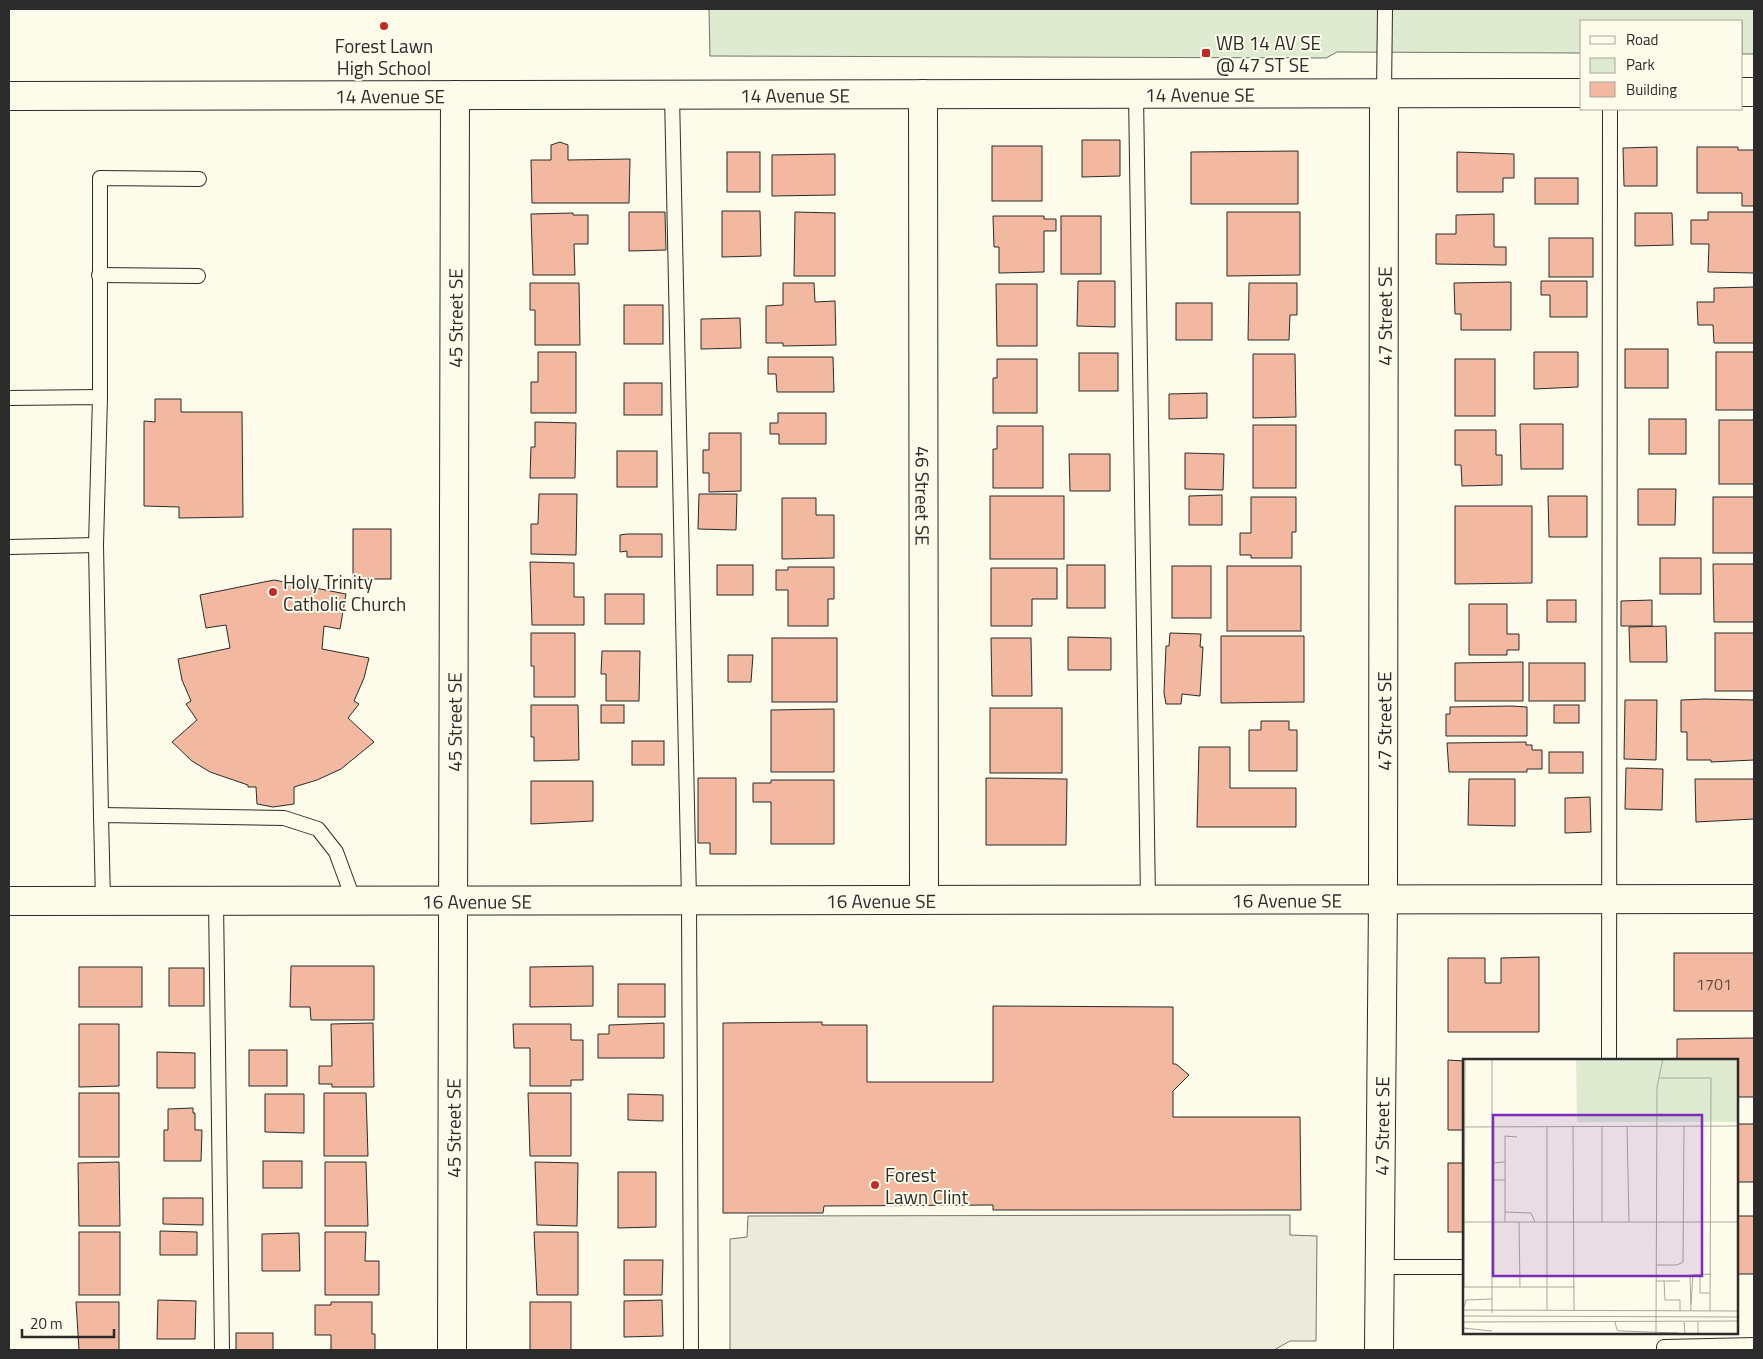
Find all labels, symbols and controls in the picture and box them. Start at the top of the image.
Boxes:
marker: Forest Lawn High School [378,20,390,32]
legend [1580,20,1743,110]
place label: WB 14 AV SE @ 47 ST SE [1216,28,1321,79]
text: Road [1626,28,1658,51]
place label: Forest Lawn High School [335,31,433,82]
marker: WB 14 AV SE @ 47 ST SE [1200,47,1212,59]
text: Park [1626,53,1655,76]
text: Building [1626,78,1677,101]
street label: 14 Avenue SE [1145,79,1255,108]
street label: 14 Avenue SE [740,80,850,109]
street label: 14 Avenue SE [335,81,445,110]
street label: 47 Street SE [1369,266,1398,366]
street label: 45 Street SE [440,268,469,368]
street label: 46 Street SE [909,446,938,546]
place label: Holy Trinity Catholic Church [283,567,406,618]
marker: Holy Trinity Catholic Church [267,586,279,598]
street label: 47 Street SE [1369,671,1398,771]
street label: 45 Street SE [439,672,468,772]
street label: 16 Avenue SE [826,885,936,915]
street label: 16 Avenue SE [1232,885,1342,914]
street label: 16 Avenue SE [422,886,532,915]
house number: 1701 [1696,972,1732,996]
inset map [1463,1059,1738,1334]
street label: 47 Street SE [1366,1076,1396,1176]
street label: 45 Street SE [438,1078,467,1178]
place label: Forest Lawn Clint [885,1160,969,1211]
marker: Forest Lawn Clint [869,1179,881,1191]
scale bar [22,1306,115,1338]
text: 20 m [30,1312,63,1335]

